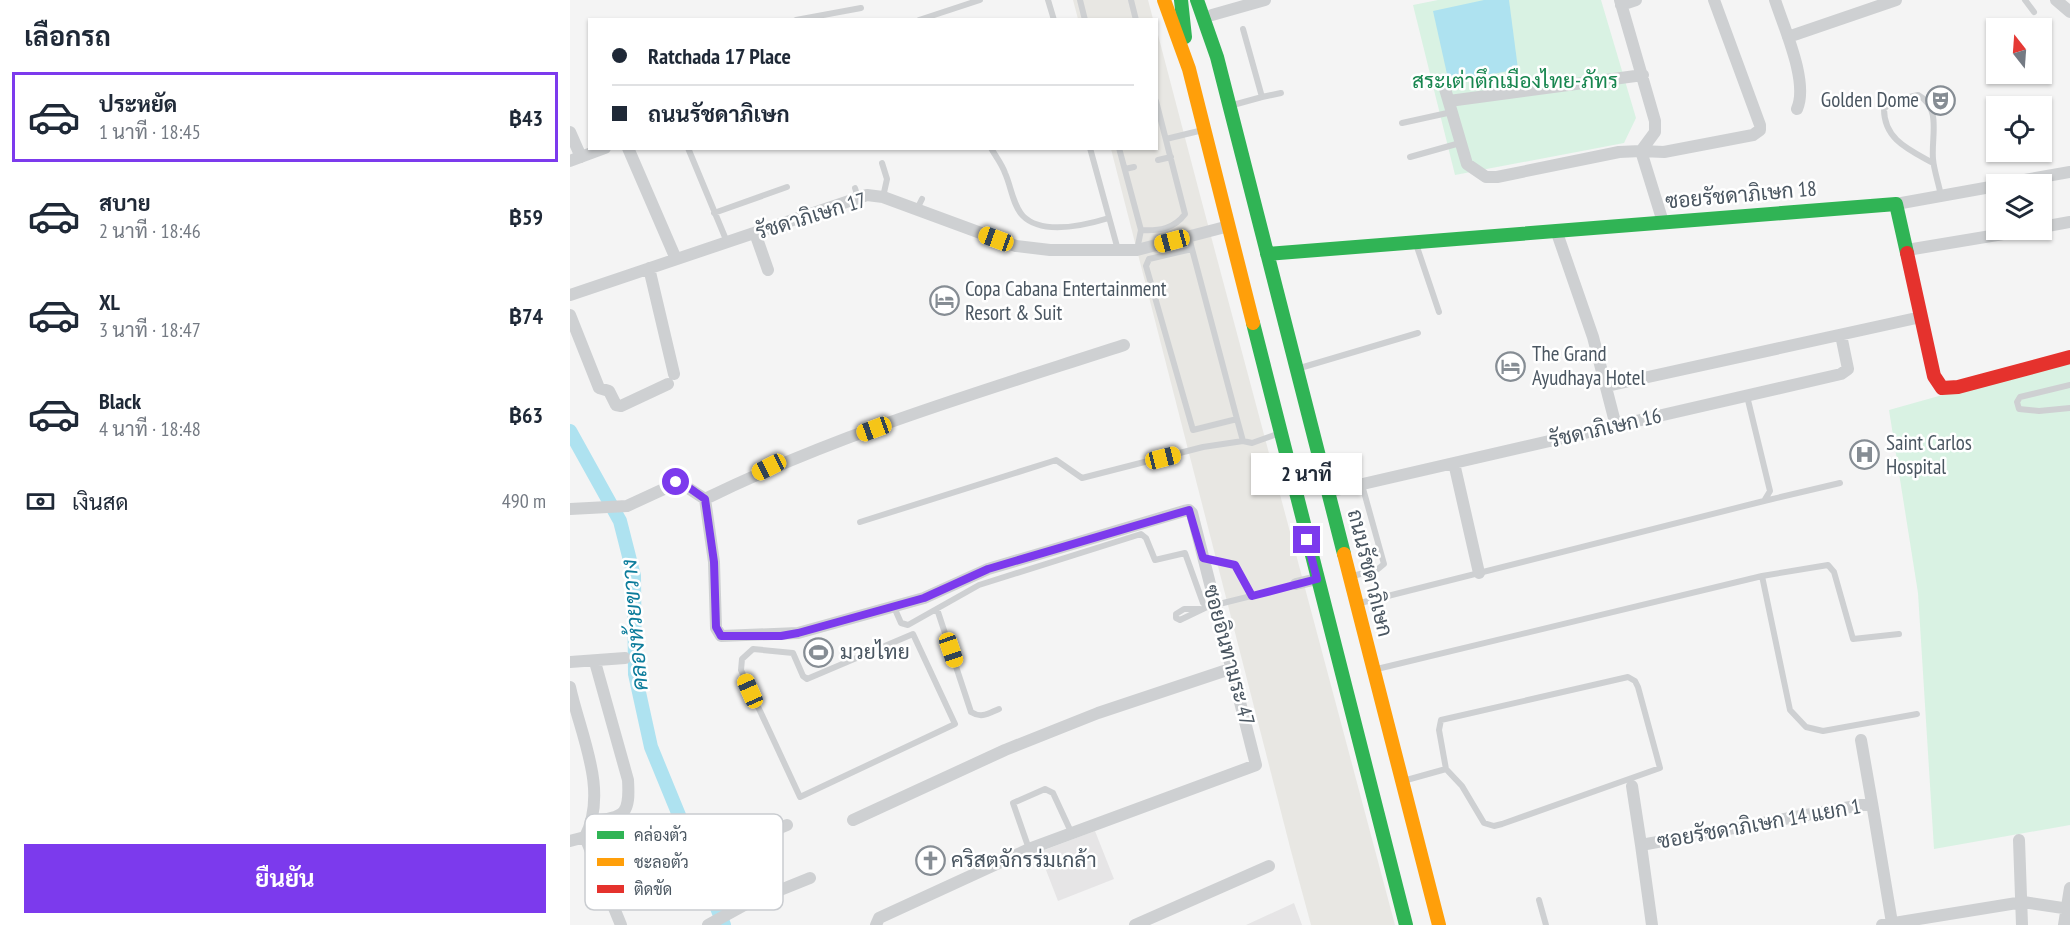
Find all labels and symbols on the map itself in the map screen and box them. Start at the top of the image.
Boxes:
north arrow [1986,18,2052,84]
park label: สระเต่าตึกเมืองไทย-ภัทร [1412,67,1618,94]
theatre icon: Golden Dome [1924,84,1956,116]
place label: Golden Dome [1821,86,1919,113]
street label: ซอยรัชดาภิเษก 18 [1664,174,1818,215]
street label: รัชดาภิเษก 17 [752,186,870,245]
car [976,224,1016,254]
car [1152,228,1192,254]
place label: Copa Cabana Entertainment Resort & Suit [965,275,1167,326]
hotel icon: Copa Cabana Entertainment Resort & Suit [928,285,960,317]
place label: The Grand Ayudhaya Hotel [1532,340,1645,391]
hotel icon: The Grand Ayudhaya Hotel [1495,350,1527,382]
street label: รัชดาภิเษก 16 [1546,401,1664,454]
car [854,414,894,444]
place label: Saint Carlos Hospital [1886,429,1972,480]
hospital icon: Saint Carlos Hospital [1849,439,1881,471]
car [1143,445,1183,471]
car [749,451,789,483]
callout: 2 นาที [1252,453,1362,495]
route start [662,468,689,495]
street label: ถนนรัชดาภิเษก [1342,506,1399,639]
route end [1293,526,1320,553]
water label: คลองห้วยขวาง [614,558,654,692]
street label: ซอยอินทามระ 47 [1198,582,1261,728]
car [937,630,965,670]
sports icon: มวยไทย [803,636,835,668]
place label: มวยไทย [840,638,910,665]
car [734,671,766,711]
street label: ซอยรัชดาภิเษก 14 แยก 1 [1655,792,1863,855]
legend [585,814,783,910]
text: คล่องตัว [634,825,688,845]
church icon: คริสตจักรร่มเกล้า [914,844,946,876]
place label: คริสตจักรร่มเกล้า [951,846,1097,873]
text: ชะลอตัว [634,852,689,872]
text: ติดขัด [634,879,672,899]

